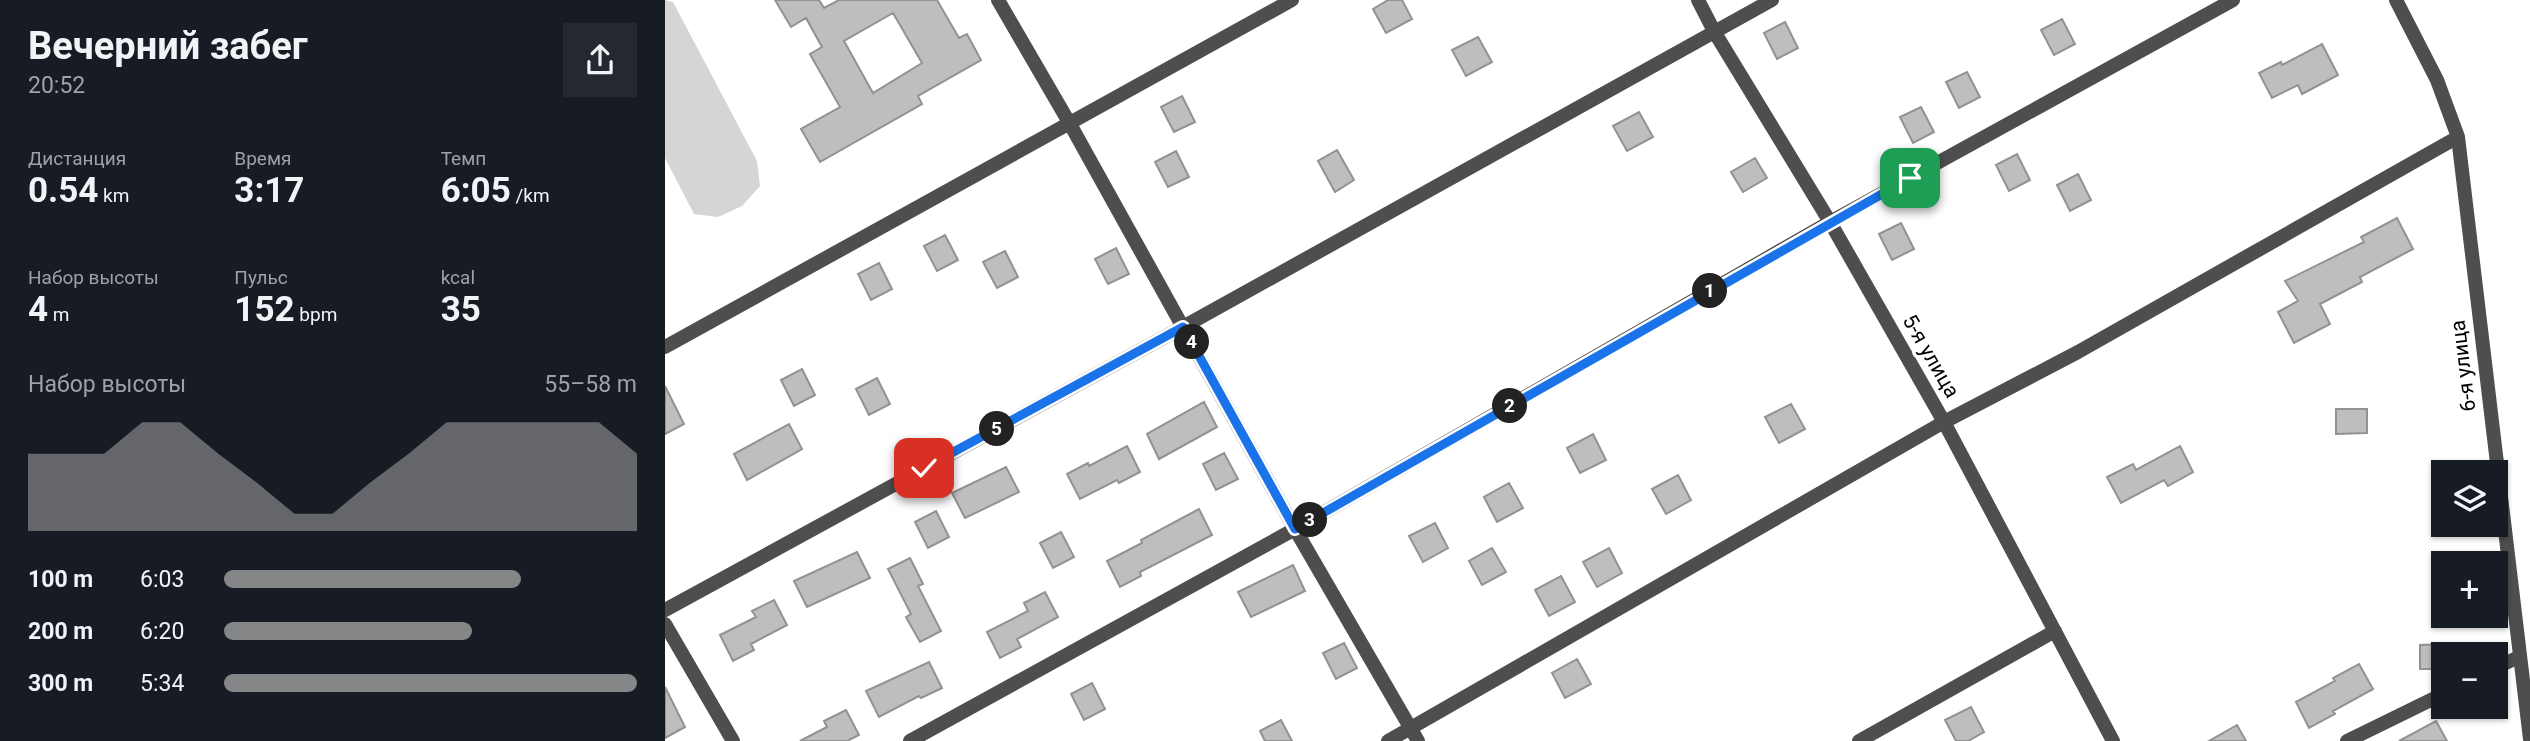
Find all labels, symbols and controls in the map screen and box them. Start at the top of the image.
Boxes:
button: share [563,23,637,97]
text: Вечерний забег [28,24,308,68]
text: 20:52 [28,72,85,99]
text: Дистанция [28,147,126,170]
text: Время [234,147,291,170]
text: Темп [441,147,486,170]
pin [1880,148,1940,208]
icon: arrive [1891,159,1929,197]
text: 0.54 [28,170,98,211]
text: 3:17 [234,170,304,211]
text: 6:05 [441,170,511,211]
text: km [98,184,129,207]
text: /km [511,184,550,207]
text: Набор высоты [28,266,159,289]
text: Пульс [234,266,288,289]
text: kcal [441,266,475,289]
pin: 1 [1693,274,1727,308]
text: 1 [1704,279,1715,302]
text: 4 [28,289,48,330]
text: 152 [234,289,295,330]
text: 35 [441,289,481,330]
text: m [48,303,69,326]
text: bpm [295,303,337,326]
street label: 5-я улица [1898,310,1964,402]
street label: 6-я улица [2445,319,2481,413]
pin: 4 [1175,324,1209,360]
text: 4 [1186,330,1197,353]
text: Набор высоты [28,371,186,398]
text: 55–58 m [544,371,637,398]
pin: 2 [1493,388,1527,424]
text: 2 [1504,394,1515,417]
pin: 5 [979,412,1015,446]
text: 5 [991,417,1002,440]
pin [894,438,954,498]
icon: check [905,449,943,487]
map controls [2431,460,2508,719]
button: layers [2431,460,2508,537]
pin: 3 [1293,503,1327,538]
text: 3 [1304,508,1315,531]
button: + [2431,551,2508,628]
text: 100 m [28,566,93,593]
text: 6:03 [140,566,184,593]
text: 200 m [28,618,93,645]
text: 6:20 [140,618,184,645]
button: − [2431,642,2508,719]
text: 300 m [28,670,93,697]
text: 5:34 [140,670,184,697]

